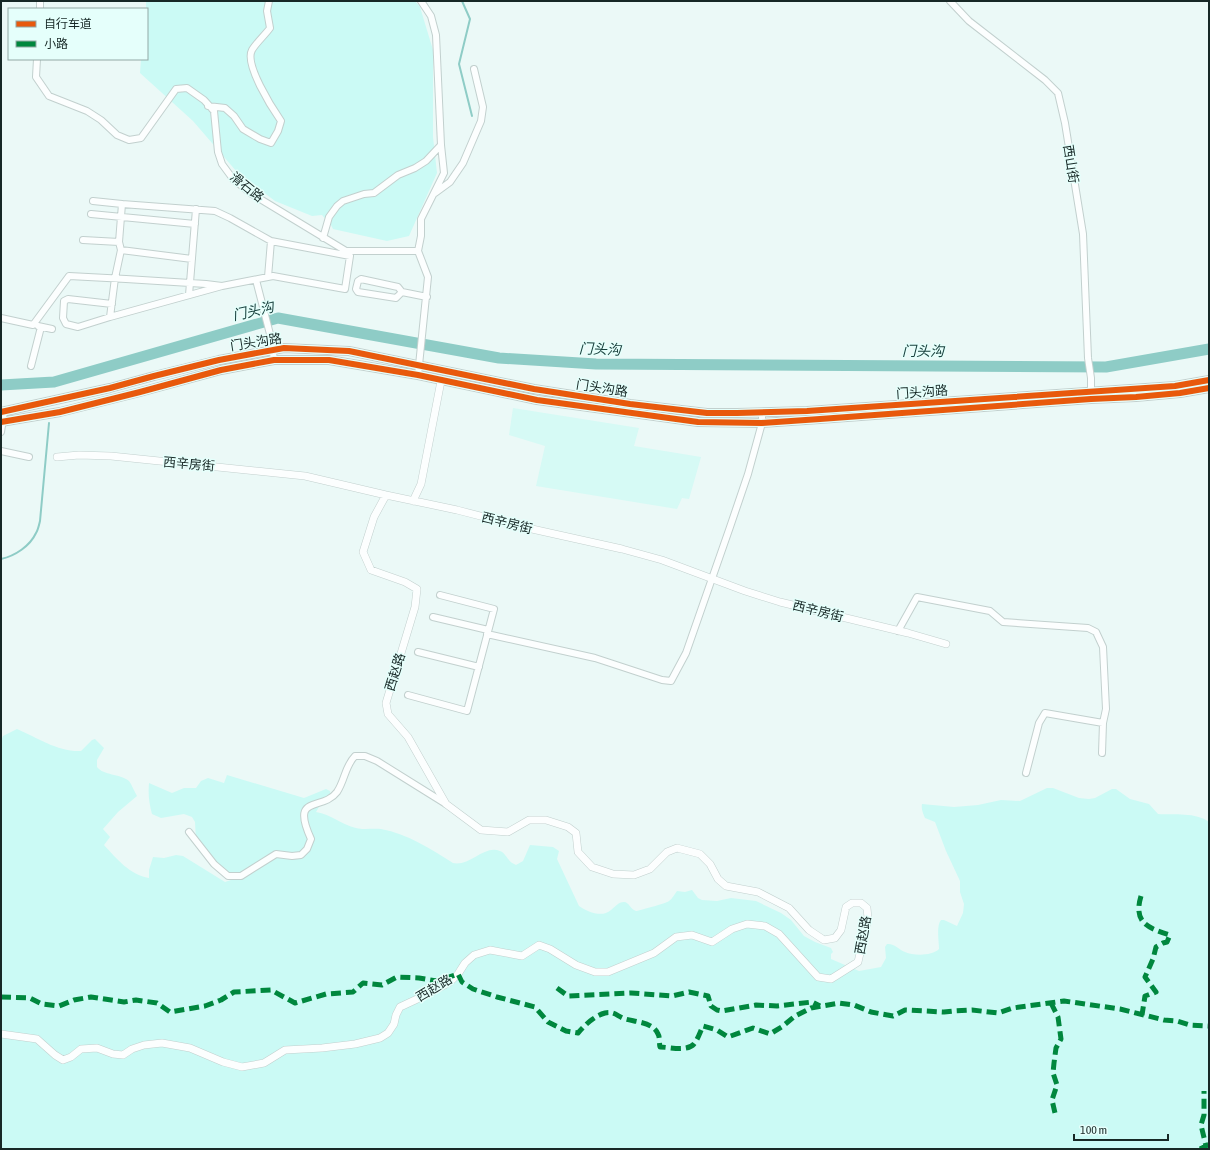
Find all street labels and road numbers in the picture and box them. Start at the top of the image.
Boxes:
street label: 西山街 [1061,144,1081,184]
street label: 滑石路 [227,169,267,205]
street label: 门头沟路 [229,331,283,353]
street label: 门头沟路 [575,377,629,399]
street label: 门头沟路 [896,383,948,401]
street label: 西辛房街 [162,454,216,474]
street label: 西辛房街 [480,509,534,537]
street label: 西辛房街 [791,597,845,625]
street label: 西赵路 [382,651,408,693]
street label: 西赵路 [852,914,874,956]
street label: 西赵路 [413,972,455,1004]

